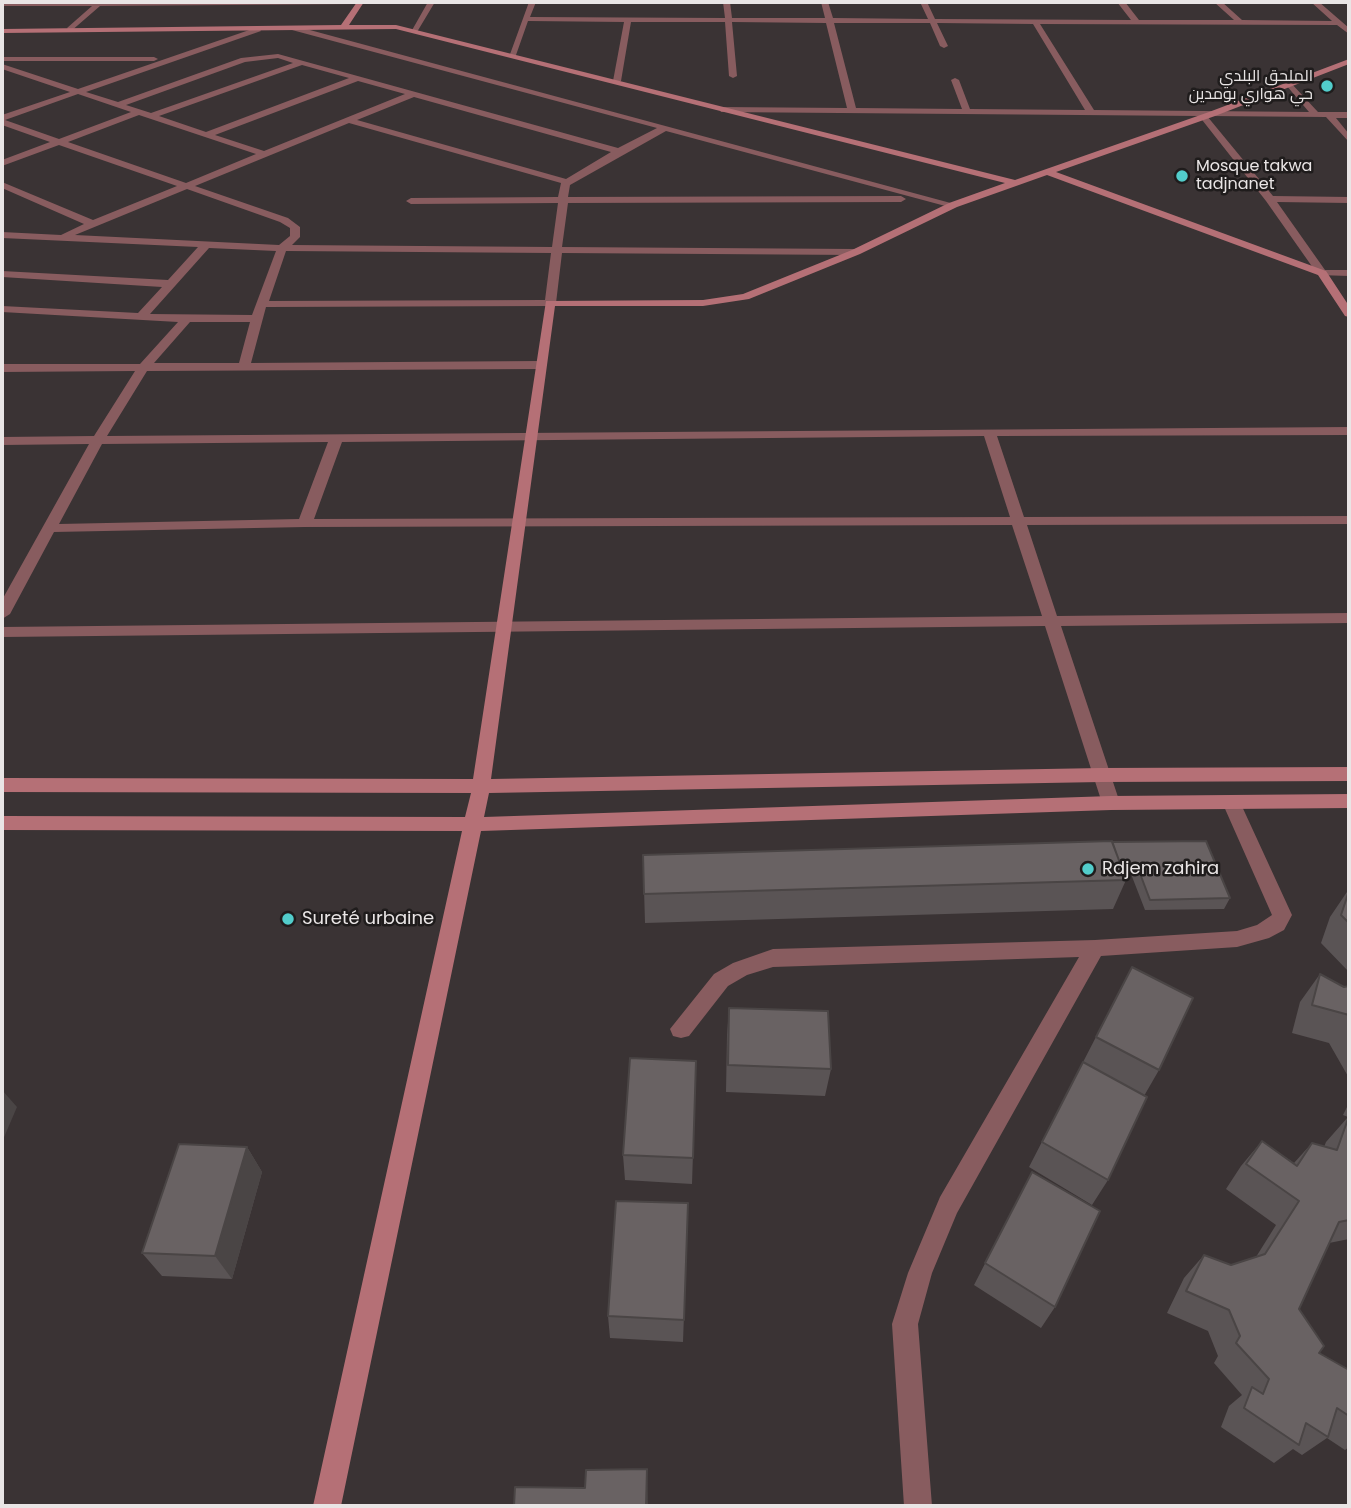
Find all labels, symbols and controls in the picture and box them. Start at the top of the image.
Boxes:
place label: الملحق البلدي حي هواري بومدين [1189,67,1313,105]
marker: الملحق البلدي حي هواري بومدين [1319,78,1335,94]
place label: Mosque takwa tadjnanet [1196,157,1312,195]
marker: Mosque takwa tadjnanet [1174,168,1190,184]
place label: Rdjem zahira [1102,858,1219,880]
marker: Rdjem zahira [1080,861,1096,877]
place label: Sureté urbaine [302,908,434,930]
marker: Sureté urbaine [280,911,296,927]

